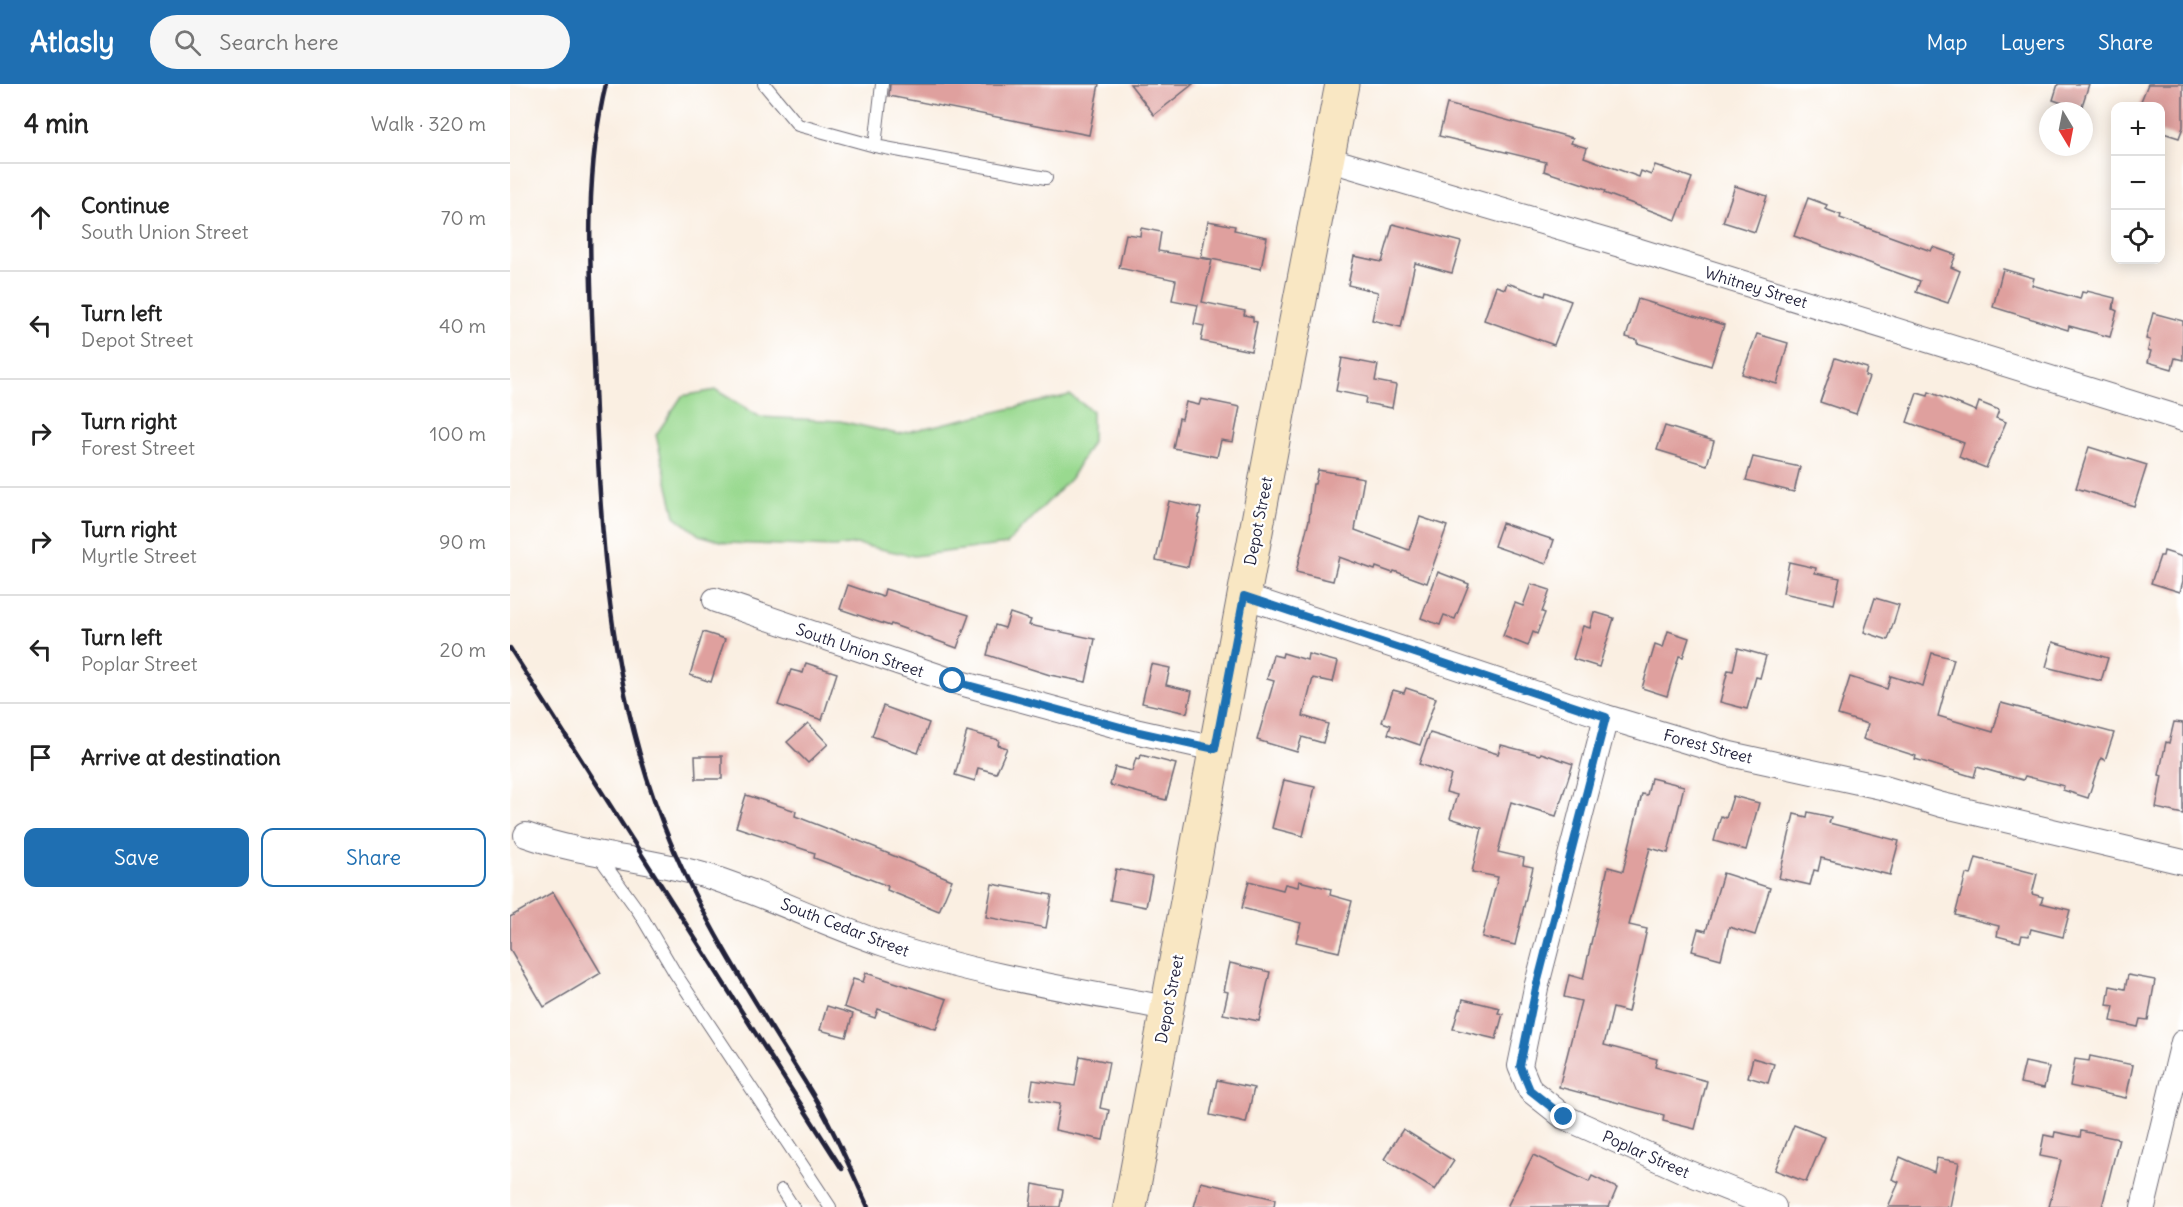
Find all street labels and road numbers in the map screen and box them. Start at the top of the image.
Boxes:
street label: Whitney Street [1702,262,1810,312]
street label: Depot Street [1240,474,1277,567]
street label: South Union Street [793,619,927,681]
street label: Forest Street [1661,725,1755,768]
street label: South Cedar Street [778,893,913,961]
street label: Depot Street [1151,952,1188,1045]
street label: Poplar Street [1599,1126,1693,1182]

